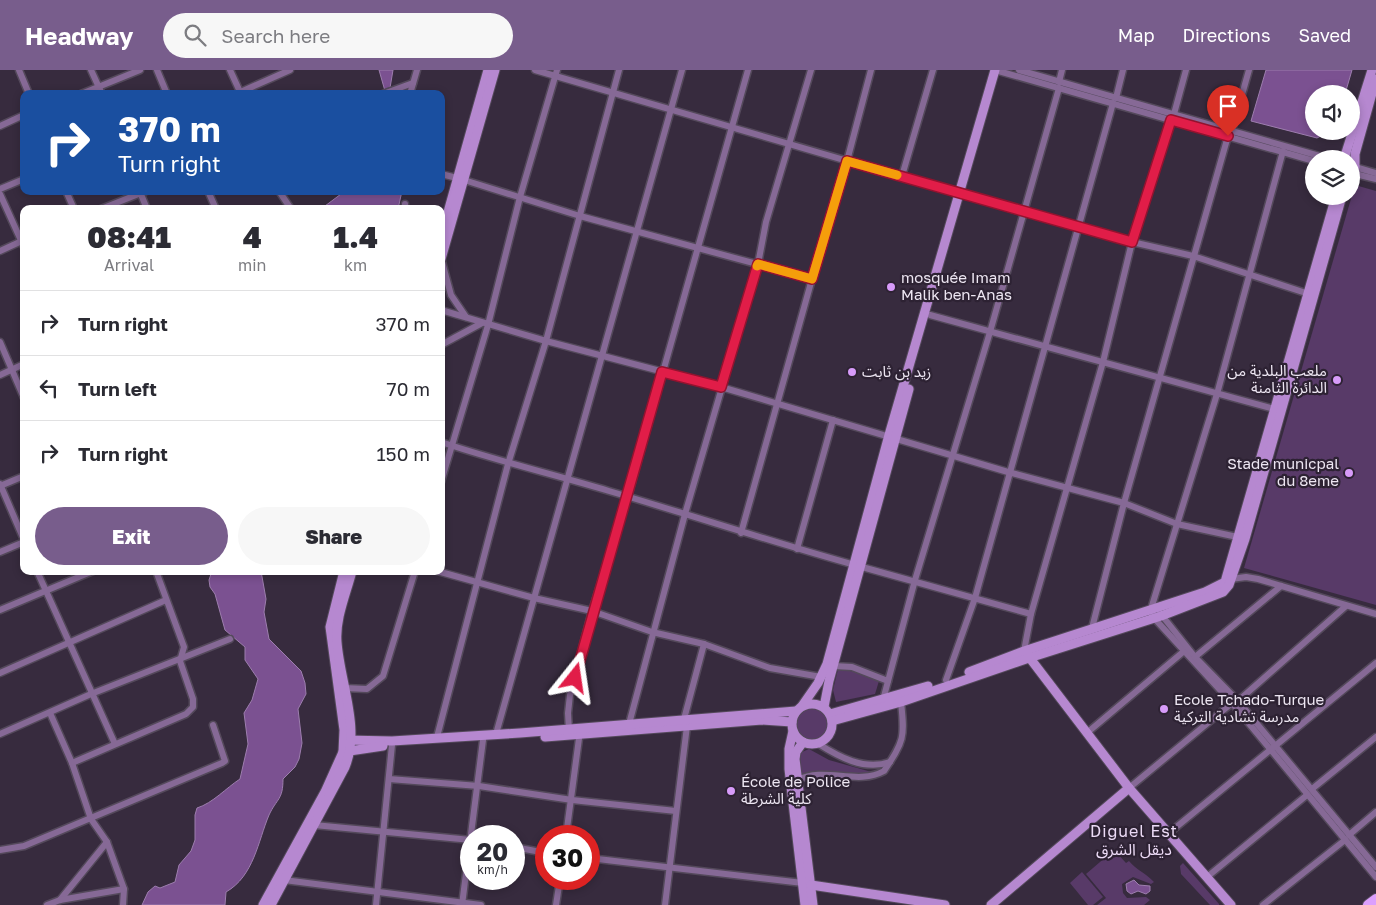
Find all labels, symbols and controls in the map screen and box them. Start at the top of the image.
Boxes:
search box [163,13,513,58]
text: Headway [25,21,133,50]
icon: search [181,21,209,49]
text: Search here [221,24,330,47]
text: Map [1118,24,1154,46]
text: Directions [1182,24,1270,46]
text: Saved [1298,24,1351,46]
pin [1207,85,1249,136]
map controls [1305,85,1360,205]
button: sound [1305,85,1360,140]
icon: arrive [1214,92,1242,120]
text: 370 m [118,108,221,150]
icon: right [35,110,100,175]
text: Turn right [118,150,221,177]
button: layers [1305,150,1360,205]
text: 08:41 [87,219,171,255]
text: 4 [243,219,262,255]
text: 1.4 [333,219,378,255]
text: Arrival [104,255,154,275]
text: min [238,255,266,275]
text: km [344,255,367,275]
place label: mosquée Imam Malik ben-Anas [901,268,1012,303]
marker: mosquée Imam Malik ben-Anas [885,281,897,293]
icon: right [35,309,63,337]
text: Turn right [78,312,168,335]
text: 370 m [375,312,430,335]
place label: ملعب البلدية من الدائرة الثامنة [1227,361,1327,397]
place label: زيد بن ثابت [862,362,931,381]
marker: زيد بن ثابت [846,366,858,378]
icon: left [35,374,63,402]
marker: ملعب البلدية من الدائرة الثامنة [1331,374,1343,386]
text: Turn left [78,377,157,400]
text: 70 m [387,377,430,400]
icon: right [35,439,63,467]
text: Turn right [78,442,168,465]
text: 150 m [376,442,430,465]
place label: Stade municpal du 8eme [1227,454,1339,489]
marker: Stade municpal du 8eme [1343,467,1355,479]
button: Exit [35,507,228,565]
button: Share [238,507,430,565]
position arrow [548,651,600,703]
place label: Ecole Tchado-Turque مدرسة تشادية التركية [1174,690,1325,726]
marker: Ecole Tchado-Turque مدرسة تشادية التركية [1158,703,1170,715]
place label: École de Police كلية الشرطة [741,772,851,808]
marker: École de Police كلية الشرطة [725,785,737,797]
district label: Diguel Est ديقل الشرق [1090,821,1178,859]
speed limit sign: 30 [535,825,600,890]
text: 20 [477,836,508,867]
text: km/h [477,862,508,877]

